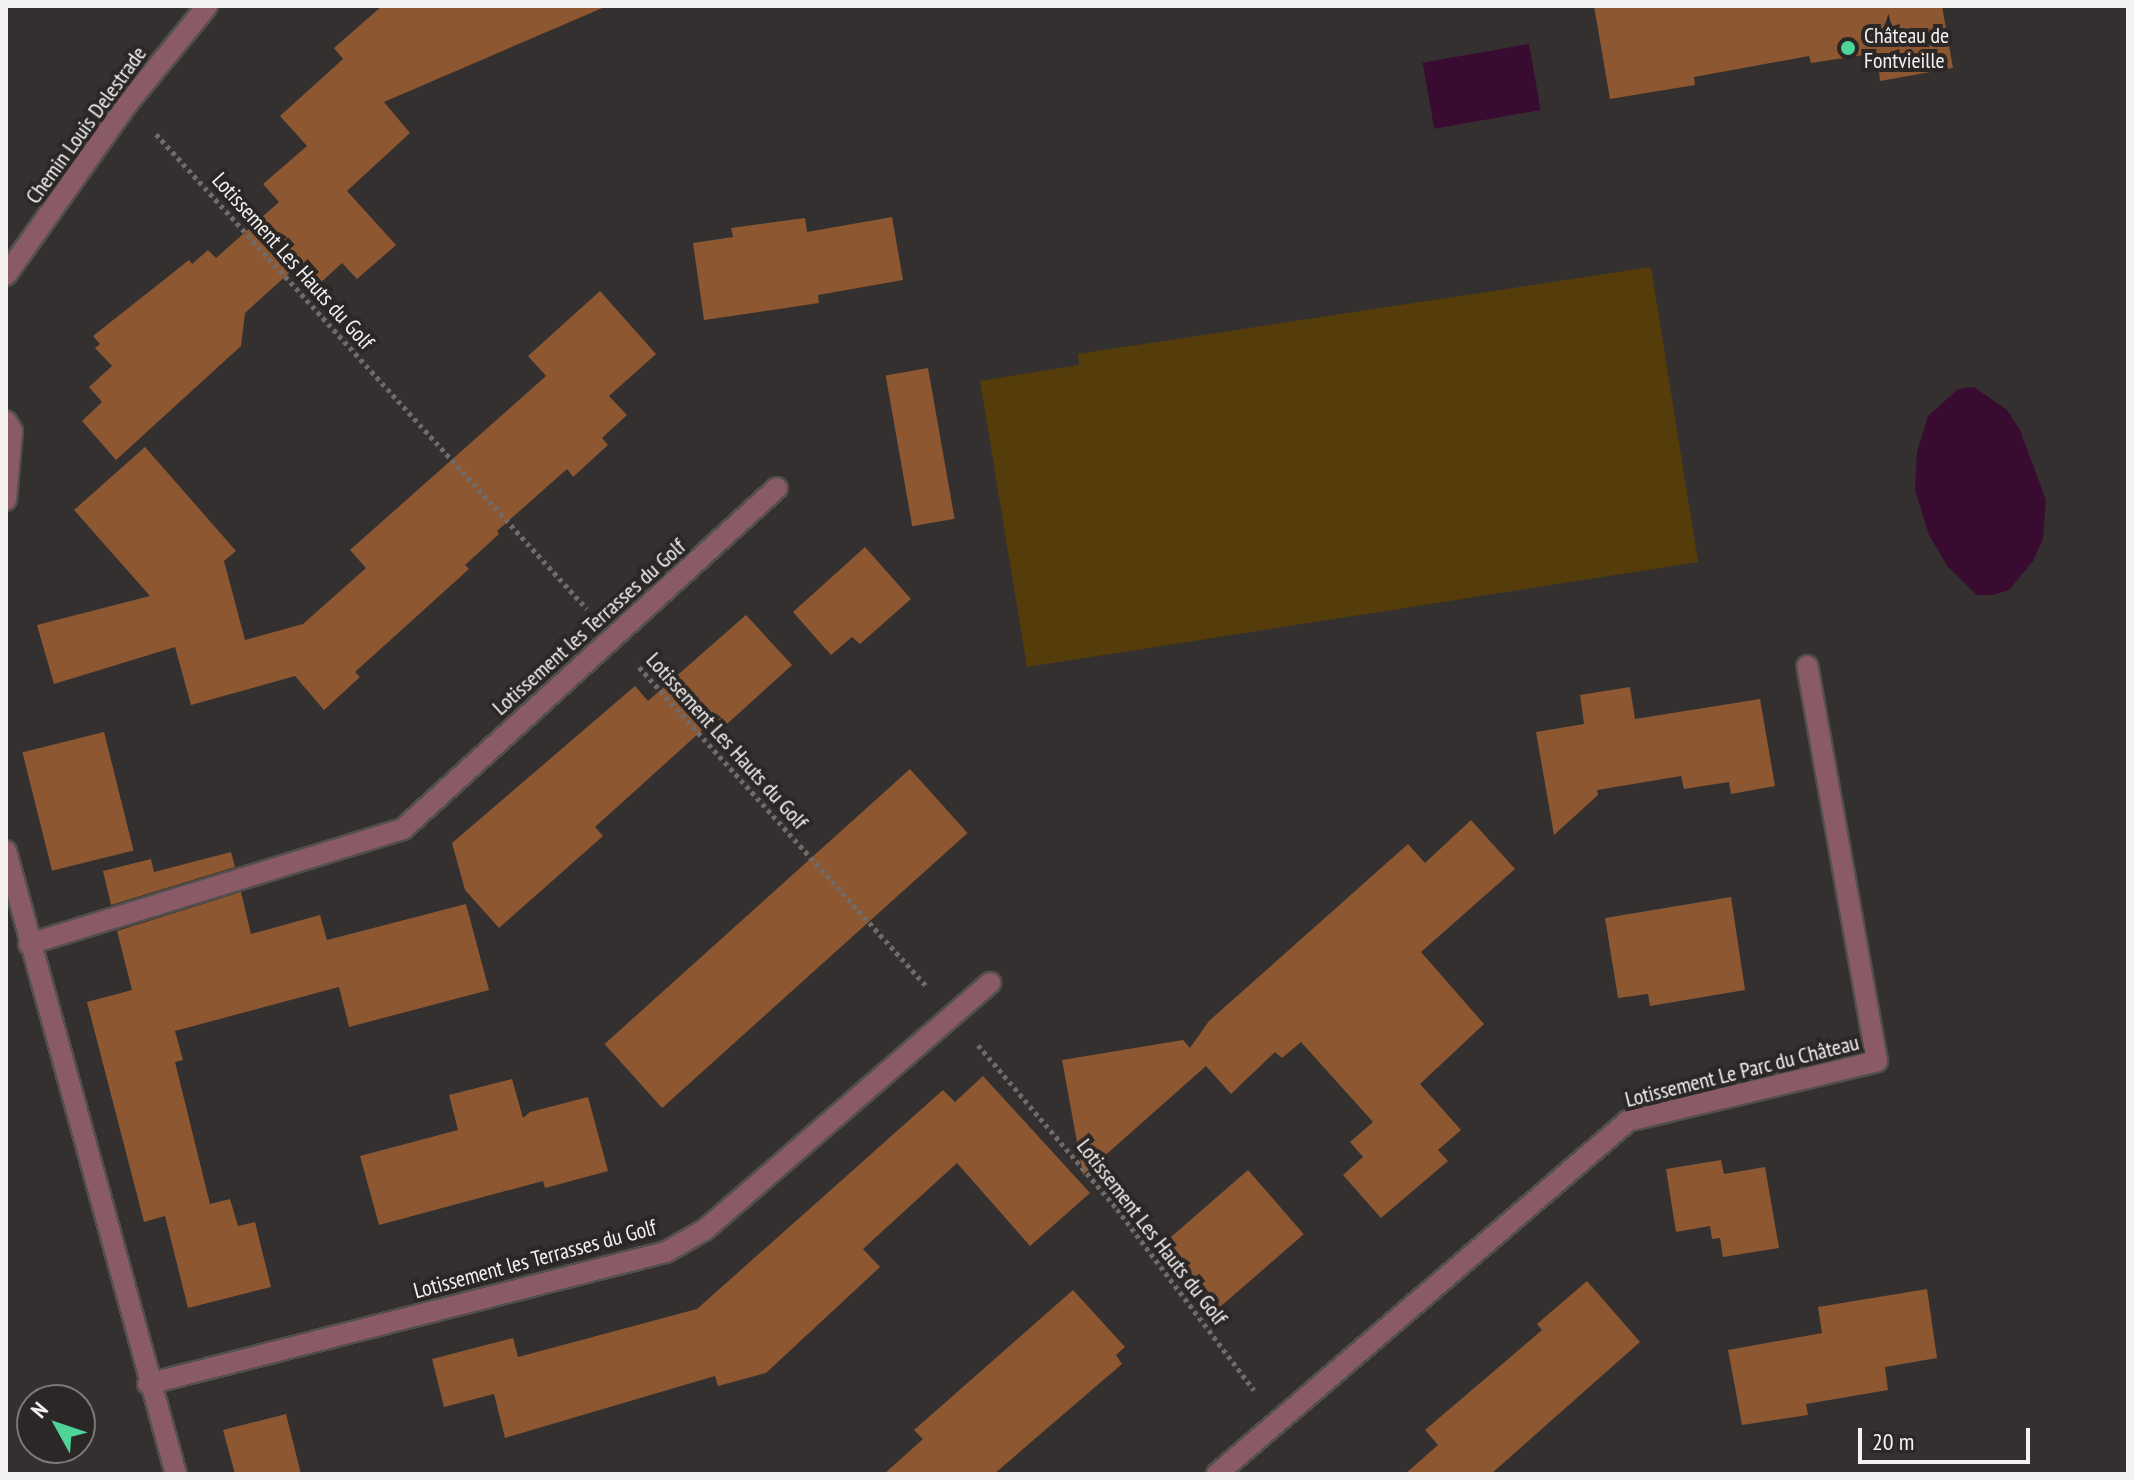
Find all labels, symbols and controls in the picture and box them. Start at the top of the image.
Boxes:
place label: Château de Fontvieille [1864,22,1949,74]
marker: Château de Fontvieille [1839,39,1857,57]
street label: Chemin Louis Delestrade [20,41,152,209]
street label: Lotissement Les Hauts du Golf [207,167,379,355]
street label: Lotissement les Terrasses du Golf [487,533,691,721]
street label: Lotissement Les Hauts du Golf [641,647,813,835]
street label: Lotissement Le Parc du Château [1622,1029,1862,1113]
street label: Lotissement Les Hauts du Golf [1071,1134,1233,1330]
street label: Lotissement les Terrasses du Golf [410,1214,660,1304]
north arrow [16,1384,96,1464]
text: N [25,1396,54,1423]
scale bar [1862,1412,2034,1462]
text: 20 m [1872,1426,1914,1457]

